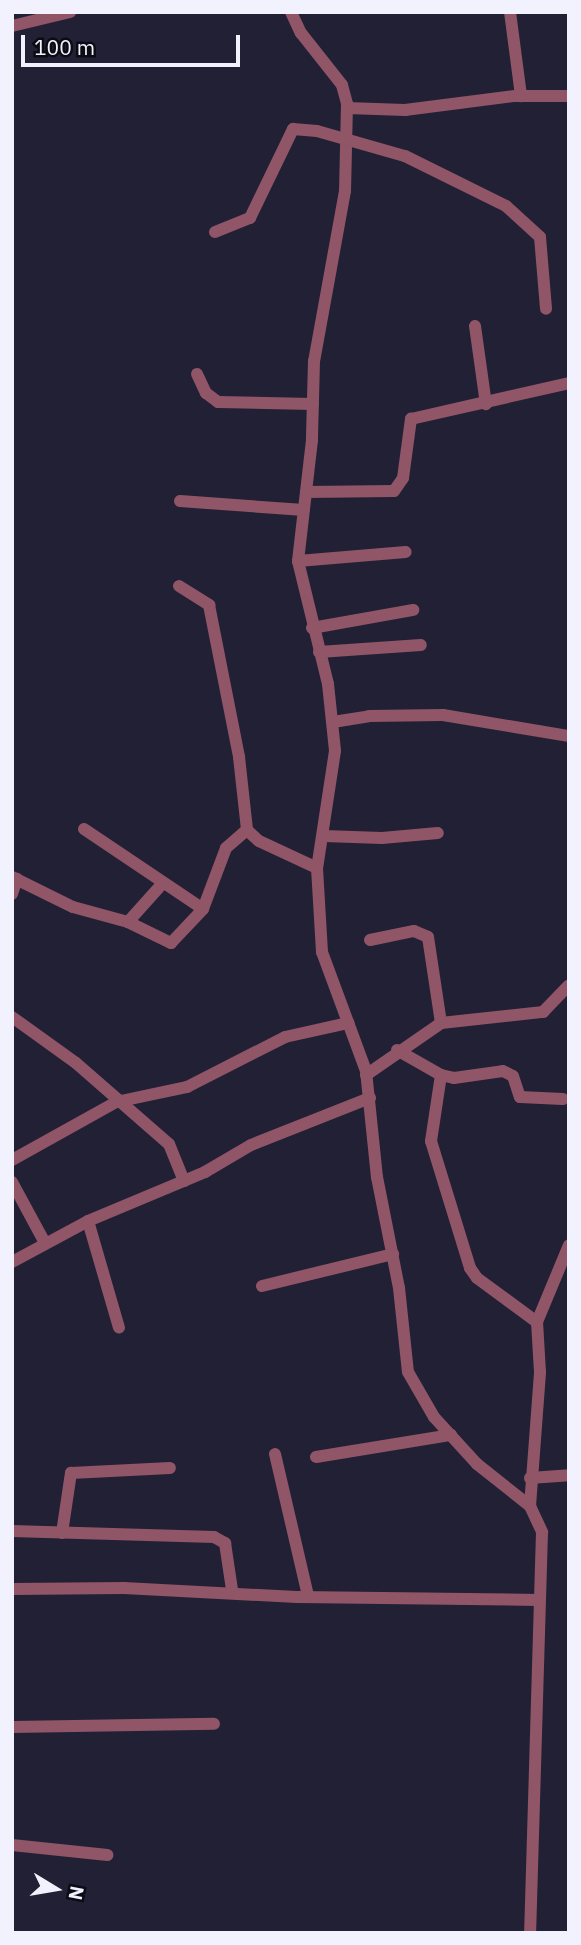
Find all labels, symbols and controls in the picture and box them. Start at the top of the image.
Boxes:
scale bar [24,21,243,65]
text: 100 m [34,33,95,61]
north arrow [21,1854,91,1924]
text: N [64,1884,90,1902]

